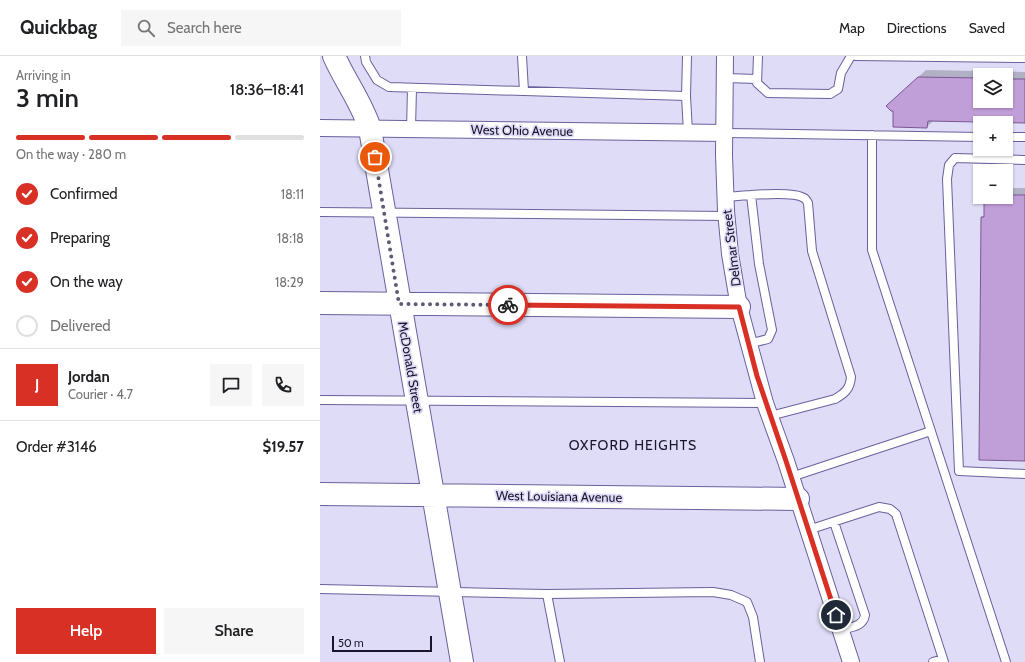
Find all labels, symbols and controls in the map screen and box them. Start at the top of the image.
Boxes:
search box [121,10,401,46]
text: Quickbag [20,16,97,39]
icon: search [135,17,157,39]
text: Search here [167,19,242,37]
text: Map [839,19,865,37]
text: Directions [887,19,947,37]
text: Saved [969,19,1005,37]
text: Arriving in [16,67,71,83]
map controls [973,68,1013,204]
button: layers [973,68,1013,108]
text: 18:36–18:41 [230,81,304,99]
text: 3 min [16,82,79,114]
button: + [973,116,1013,156]
street label: West Ohio Avenue [471,121,574,139]
pin [358,140,392,174]
text: On the way · 280 m [16,146,126,162]
icon: bag [364,146,386,168]
button: − [973,164,1013,204]
icon: check [16,183,38,205]
text: Confirmed [50,185,118,203]
text: 18:11 [281,186,304,202]
street label: Delmar Street [718,208,744,287]
icon: check [16,227,38,249]
text: Preparing [50,229,110,247]
text: 18:18 [277,230,304,246]
icon: check [16,271,38,293]
text: On the way [50,273,123,291]
text: 18:29 [275,274,304,290]
courier [488,285,528,325]
icon: bike [497,294,519,316]
text: Delivered [50,317,111,335]
street label: McDonald Street [395,320,427,415]
button: chat [210,364,252,406]
button: phone [262,364,304,406]
text: Jordan [68,368,110,386]
text: J [35,376,39,394]
text: Courier · 4.7 [68,386,133,402]
district label: OXFORD HEIGHTS [569,436,697,454]
text: Order #3146 [16,438,97,456]
text: $19.57 [263,438,304,456]
street label: West Louisiana Avenue [496,487,623,505]
pin [819,598,853,632]
icon: home [825,604,847,626]
button: Help [16,608,156,654]
button: Share [164,608,304,654]
scale bar [332,634,432,653]
text: 50 m [338,636,364,650]

